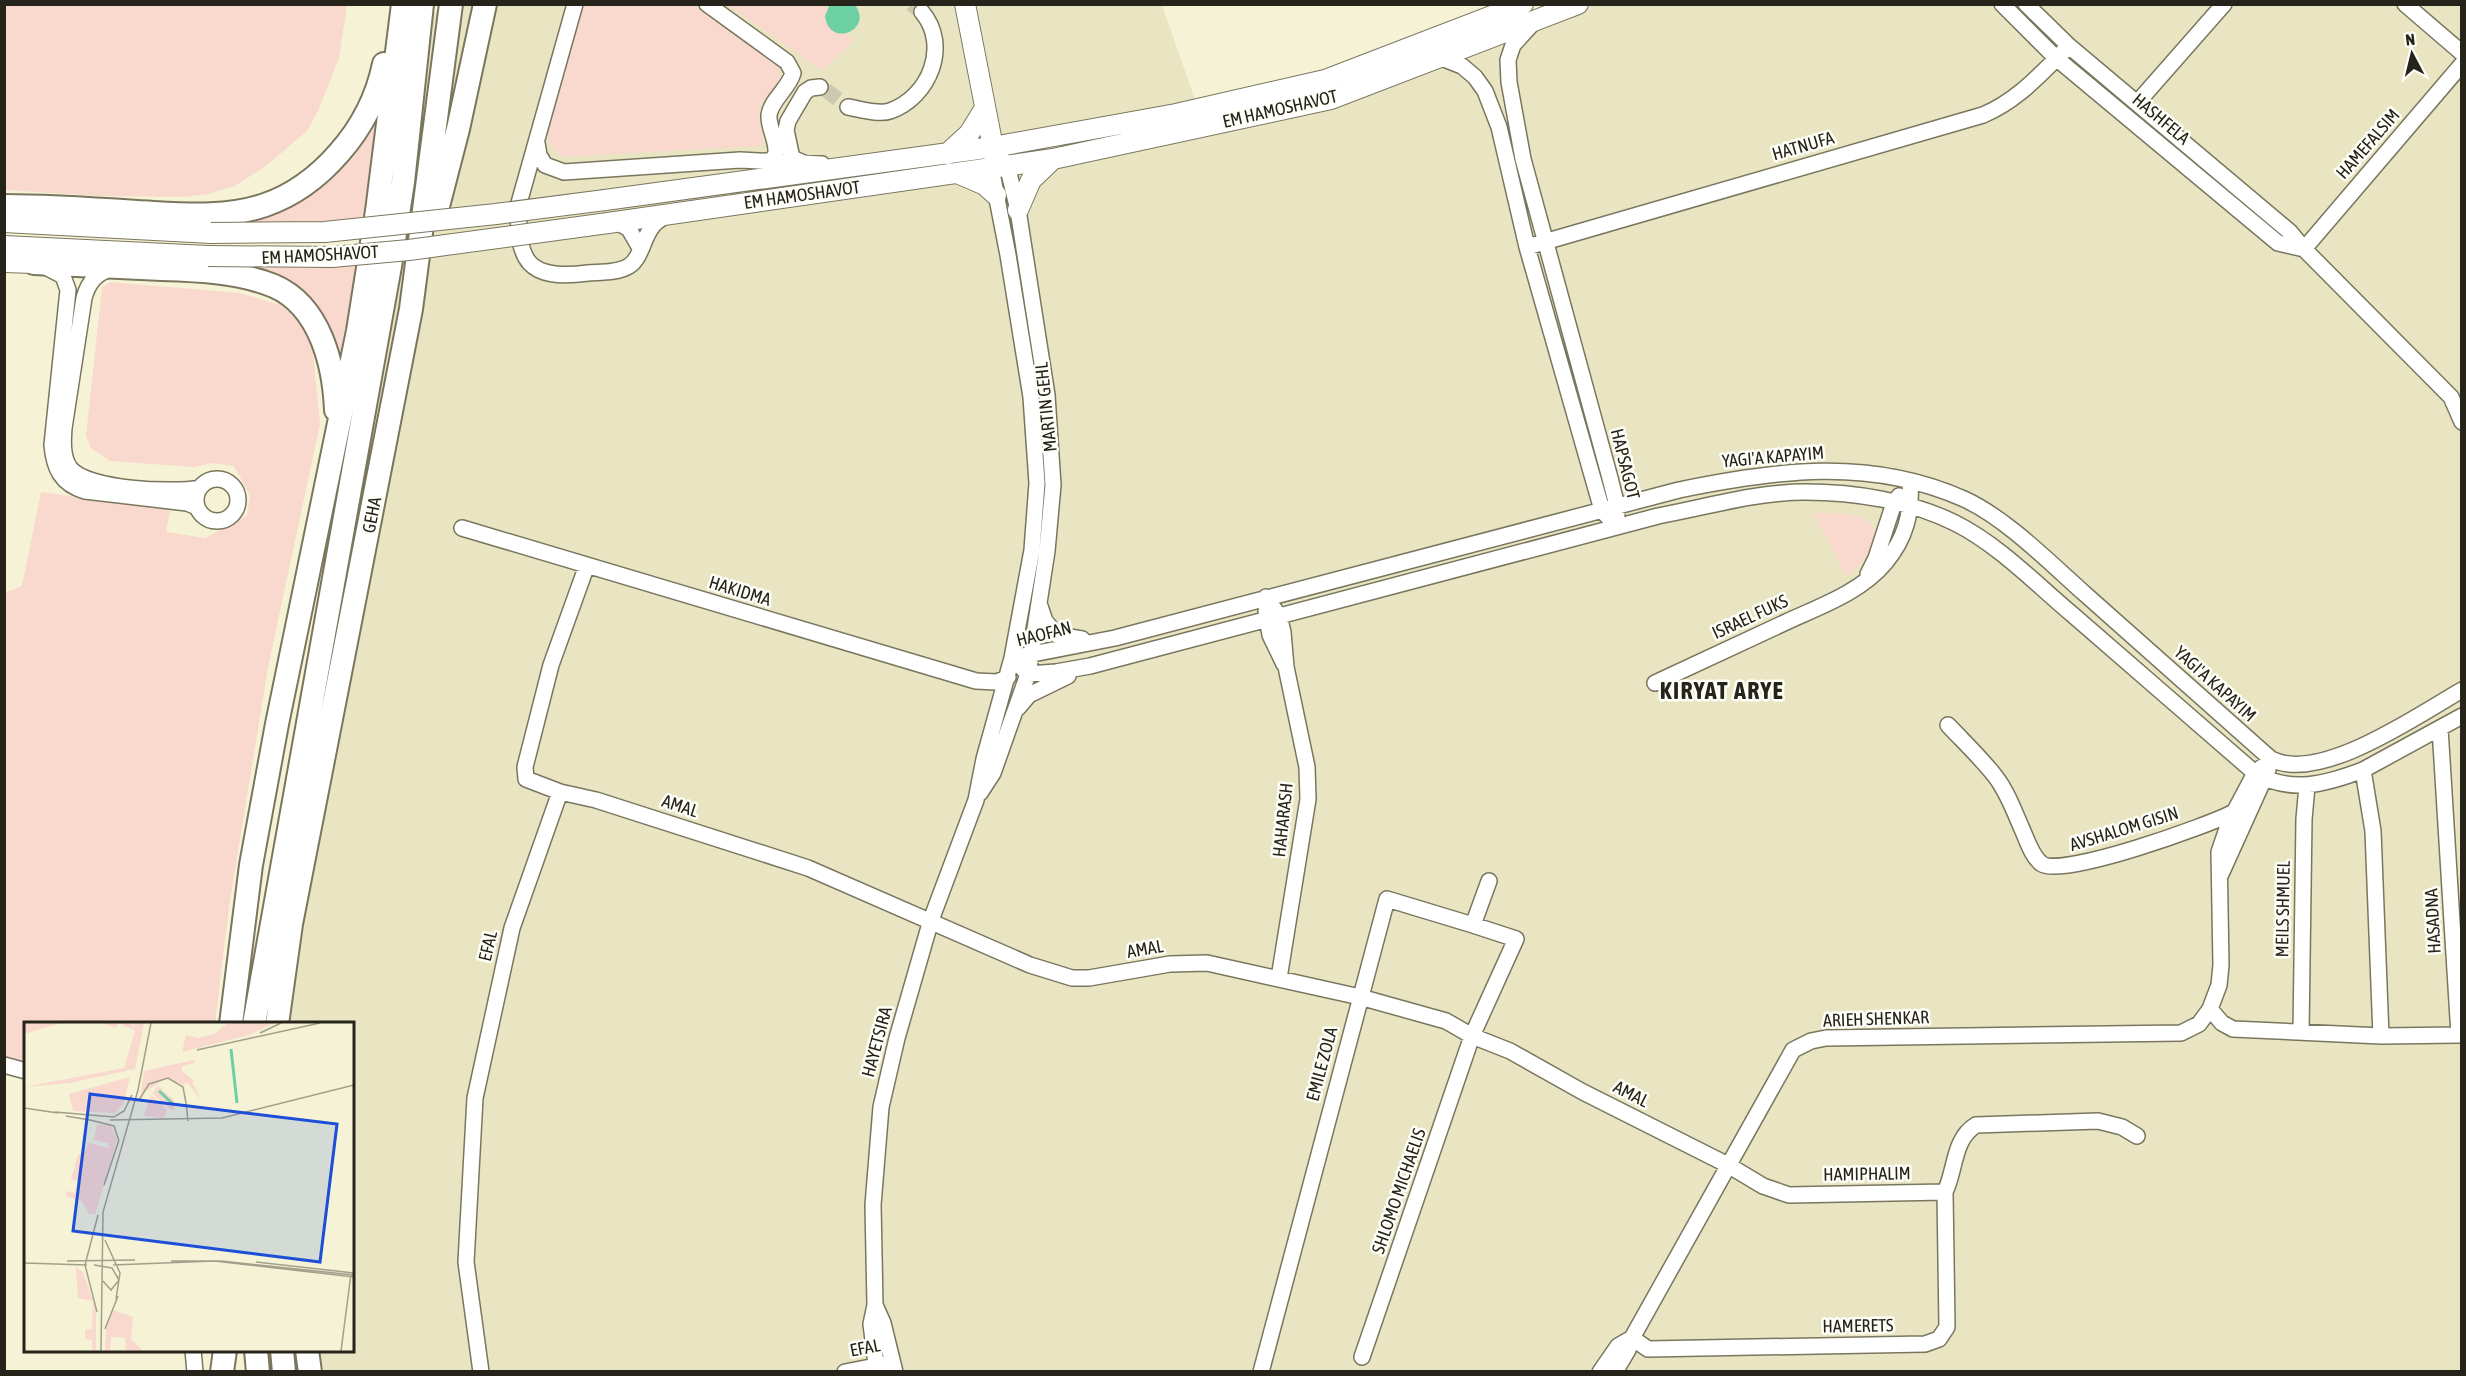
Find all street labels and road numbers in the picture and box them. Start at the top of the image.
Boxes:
street label: EM HAMOSHAVOT [1220,85,1339,132]
street label: HASHFELA [2129,89,2194,149]
street label: HAMEFALSIM [2332,104,2404,183]
street label: HATNUFA [1769,127,1836,164]
street label: EM HAMOSHAVOT [742,176,862,213]
street label: EM HAMOSHAVOT [261,241,379,268]
street label: MARTIN GEHL [1030,361,1061,453]
street label: HAPSAGOT [1607,426,1644,501]
street label: YAGI'A KAPAYIM [1721,442,1825,471]
street label: GEHA [358,495,385,535]
street label: HAKIDMA [707,571,774,610]
street label: ISRAEL FUKS [1708,590,1791,643]
street label: HAOFAN [1014,617,1074,650]
street label: YAGI'A KAPAYIM [2170,641,2260,726]
street label: HAHARASH [1268,782,1297,858]
street label: AMAL [659,790,701,821]
street label: AVSHALOM GISIN [2067,802,2181,855]
street label: MEILS SHMUEL [2271,860,2294,957]
street label: HASADNA [2420,888,2445,954]
street label: EFAL [474,929,501,963]
street label: AMAL [1125,935,1165,962]
street label: HAYETSIRA [857,1004,896,1079]
street label: ARIEH SHENKAR [1823,1006,1929,1031]
street label: EMILE ZOLA [1302,1024,1342,1103]
street label: AMAL [1610,1076,1652,1111]
street label: SHLOMO MICHAELIS [1367,1125,1430,1256]
street label: HAMIPHALIM [1823,1162,1911,1185]
street label: HAMERETS [1822,1314,1894,1337]
street label: EFAL [848,1334,882,1361]

